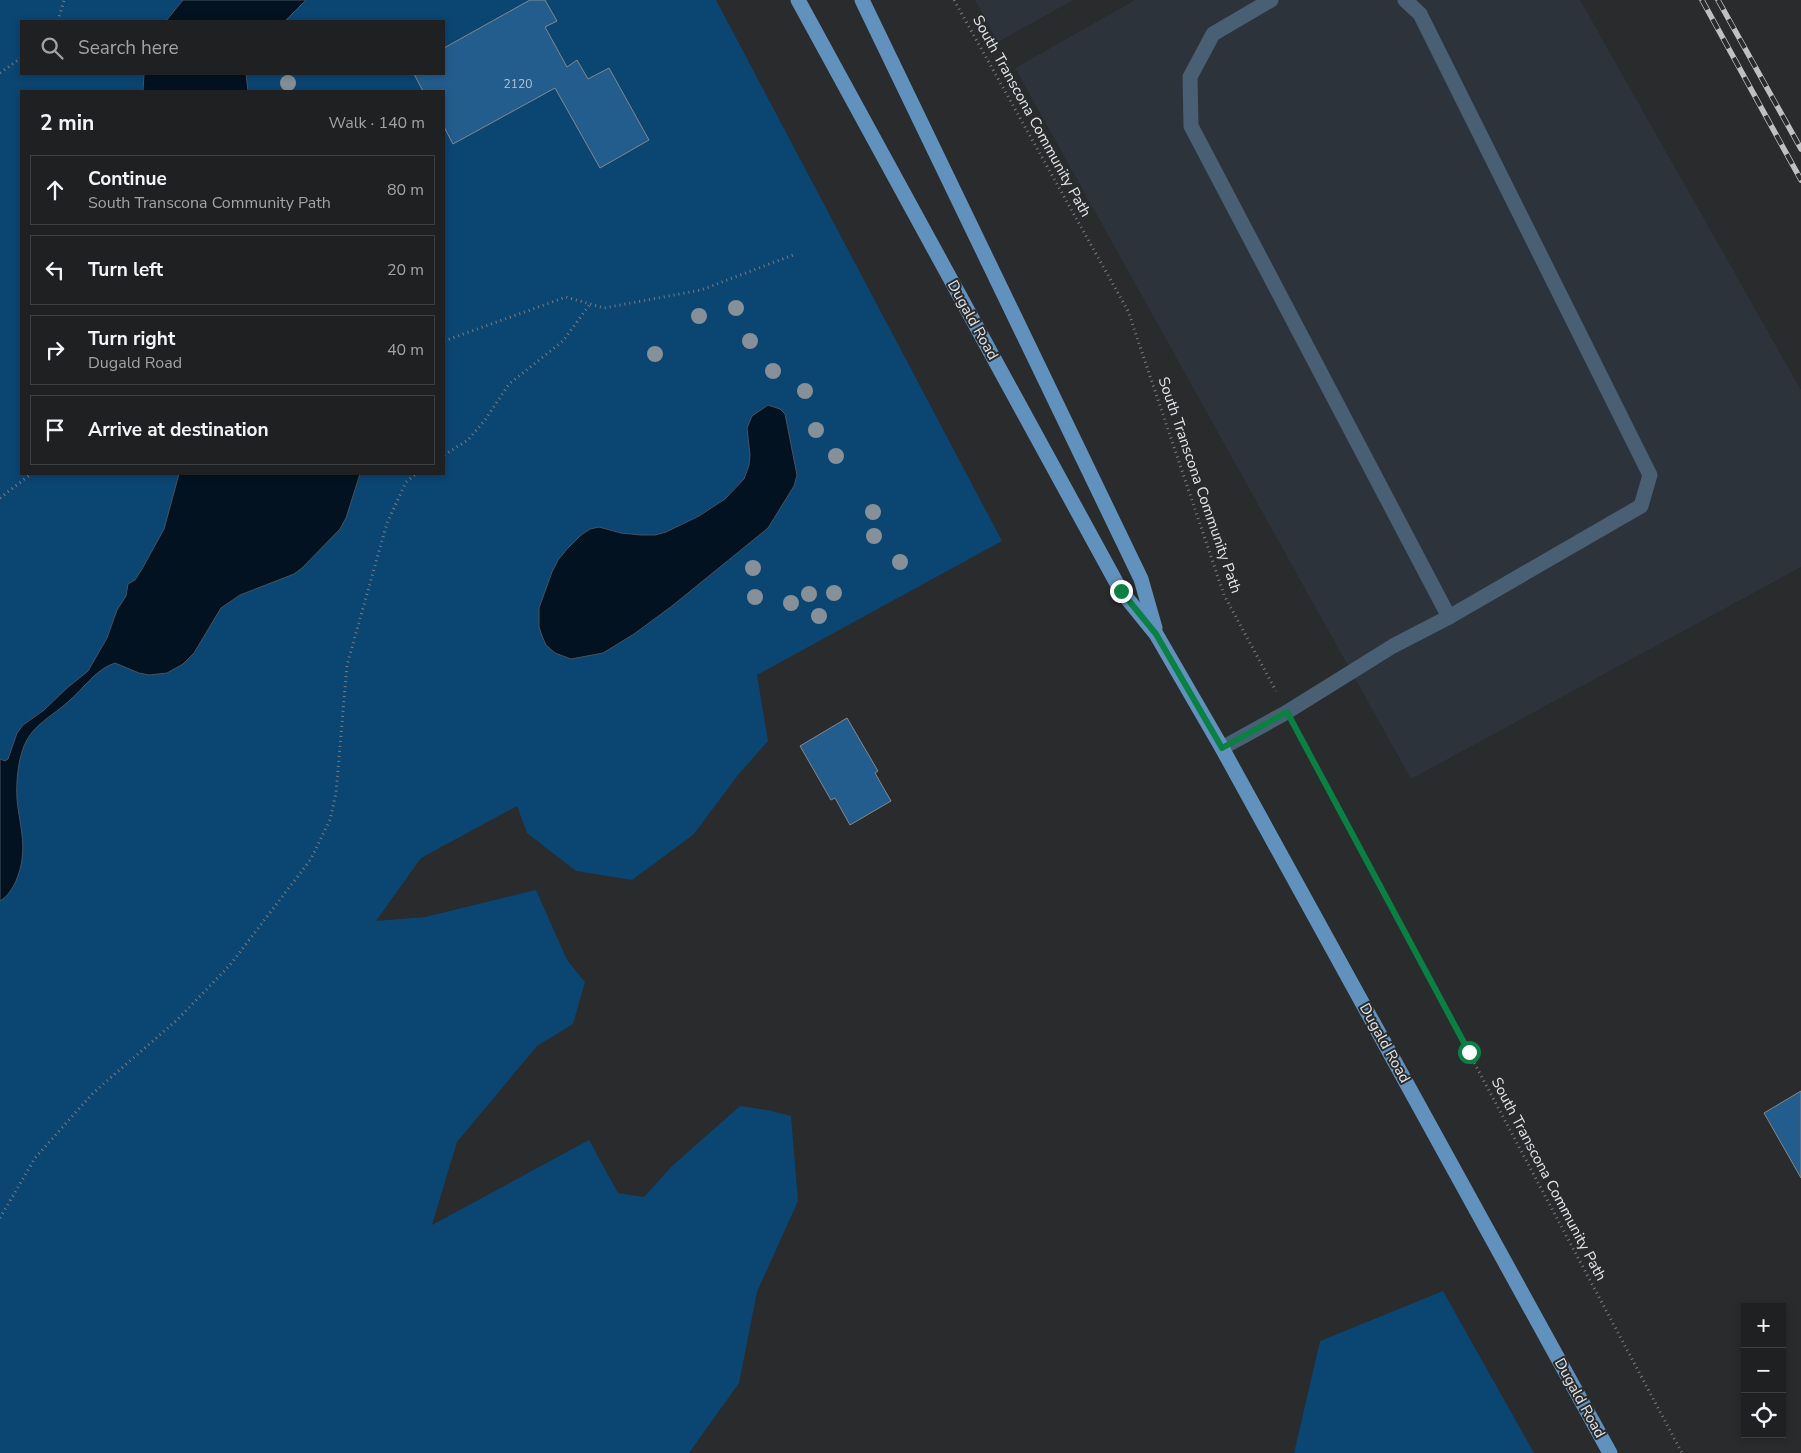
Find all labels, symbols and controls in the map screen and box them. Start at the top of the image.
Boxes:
street label: South Transcona Community Path [968,12,1096,220]
search box [20,20,445,75]
icon: search [38,34,66,62]
text: Search here [78,35,179,61]
house number: 2120 [504,76,532,92]
text: 2 min [40,109,94,137]
text: Walk · 140 m [329,112,425,134]
text: Continue [88,166,167,192]
icon: ahead [41,176,69,204]
text: 80 m [387,179,424,201]
text: South Transcona Community Path [88,192,331,214]
icon: left [41,256,69,284]
text: Turn left [88,257,163,283]
text: 20 m [387,259,424,281]
street label: Dugald Road [943,277,1003,363]
text: Turn right [88,326,175,352]
icon: right [41,336,69,364]
text: 40 m [387,339,424,361]
text: Dugald Road [88,352,182,374]
street label: South Transcona Community Path [1153,374,1247,596]
icon: arrive [41,416,69,444]
text: Arrive at destination [88,417,269,443]
route end [1110,580,1133,603]
street label: Dugald Road [1355,1000,1415,1086]
route start [1458,1041,1481,1064]
street label: South Transcona Community Path [1487,1074,1611,1284]
map controls [1741,1303,1786,1438]
button: + [1741,1303,1786,1348]
button: − [1741,1348,1786,1393]
street label: Dugald Road [1550,1355,1610,1441]
button: locate [1741,1393,1786,1438]

